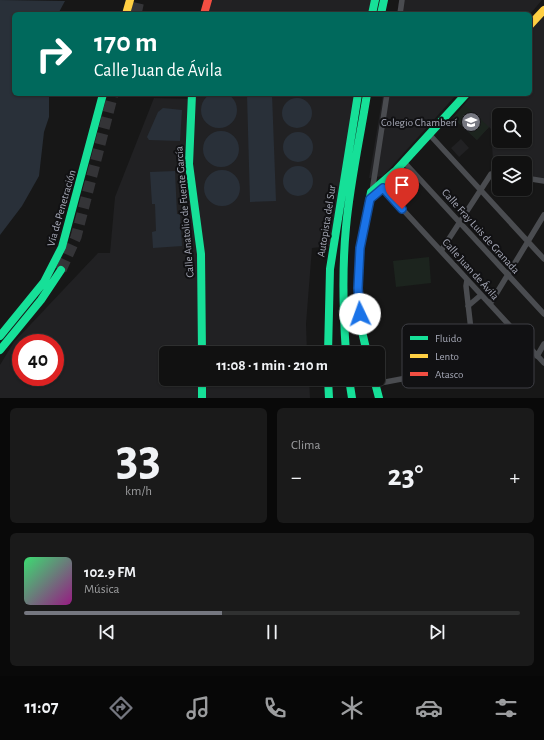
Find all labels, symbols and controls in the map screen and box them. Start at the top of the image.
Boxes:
icon: right [28,28,80,80]
text: 170 m [94,29,158,57]
text: Calle Juan de Ávila [94,62,222,80]
map controls [492,108,532,196]
button: search [492,108,532,148]
school or university icon: Colegio Chamberí [460,111,482,133]
place label: Colegio Chamberí [381,117,457,128]
street label: Calle Anatolio de Fuente García [173,146,196,278]
button: layers [492,156,532,196]
pin [385,168,419,209]
street label: Vía de Penetración [45,169,78,248]
icon: arrive [391,174,413,196]
street label: Autopista del Sur [315,184,338,258]
street label: Calle Fray Luis de Granada [440,187,522,276]
street label: Calle Juan de Ávila [440,236,502,302]
position arrow [339,293,381,335]
legend [402,324,534,388]
text: Fluido [435,333,462,344]
speed limit sign: 40 [12,334,64,386]
text: Lento [435,351,459,362]
text: 11:08 · 1 min · 210 m [216,358,328,373]
text: Atasco [435,369,463,380]
text: 33 [116,432,161,484]
text: Clima [291,439,321,452]
text: 23° [388,461,423,491]
text: − [291,466,302,488]
text: + [509,466,520,488]
text: km/h [125,485,152,498]
text: 102.9 FM [84,565,136,580]
text: Música [84,583,119,596]
icon: previous [96,621,118,643]
icon: pause [261,621,283,643]
icon: next [426,621,448,643]
icon: directions [107,694,135,722]
icon: music [184,694,212,722]
icon: phone [261,694,289,722]
icon: climate [338,694,366,722]
icon: car [415,694,443,722]
icon: filters [492,694,520,722]
text: 11:07 [24,699,59,717]

